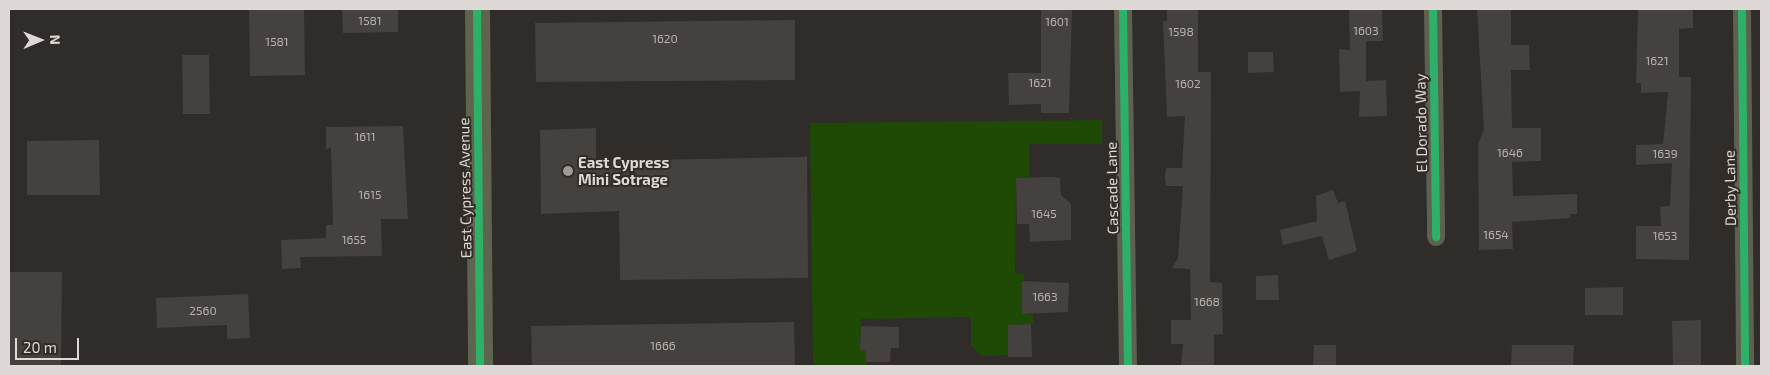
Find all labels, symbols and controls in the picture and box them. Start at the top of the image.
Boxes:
house number: 1581 [358,14,382,28]
north arrow [15,15,65,65]
house number: 1601 [1045,15,1069,29]
house number: 1603 [1353,24,1379,38]
house number: 1598 [1168,25,1194,39]
house number: 1620 [652,32,678,46]
text: N [47,35,64,45]
house number: 1581 [265,35,289,49]
house number: 1621 [1645,54,1669,68]
street label: El Dorado Way [1411,73,1431,173]
house number: 1621 [1028,76,1052,90]
house number: 1602 [1175,77,1201,91]
street label: East Cypress Avenue [455,117,475,259]
house number: 1611 [354,130,376,144]
street label: Cascade Lane [1102,142,1122,234]
house number: 1646 [1497,146,1523,160]
house number: 1639 [1652,147,1678,161]
street label: Derby Lane [1720,150,1740,226]
place label: East Cypress Mini Sotrage [578,153,669,188]
marker: East Cypress Mini Sotrage [562,165,574,177]
house number: 1615 [359,188,381,202]
house number: 1645 [1031,207,1057,221]
house number: 1654 [1483,228,1509,242]
house number: 1653 [1653,229,1677,243]
house number: 1655 [342,233,366,247]
house number: 1663 [1032,290,1058,304]
house number: 1668 [1194,295,1220,309]
house number: 2560 [189,304,217,318]
scale bar [18,328,81,360]
text: 20 m [23,338,57,356]
house number: 1666 [650,339,676,353]

